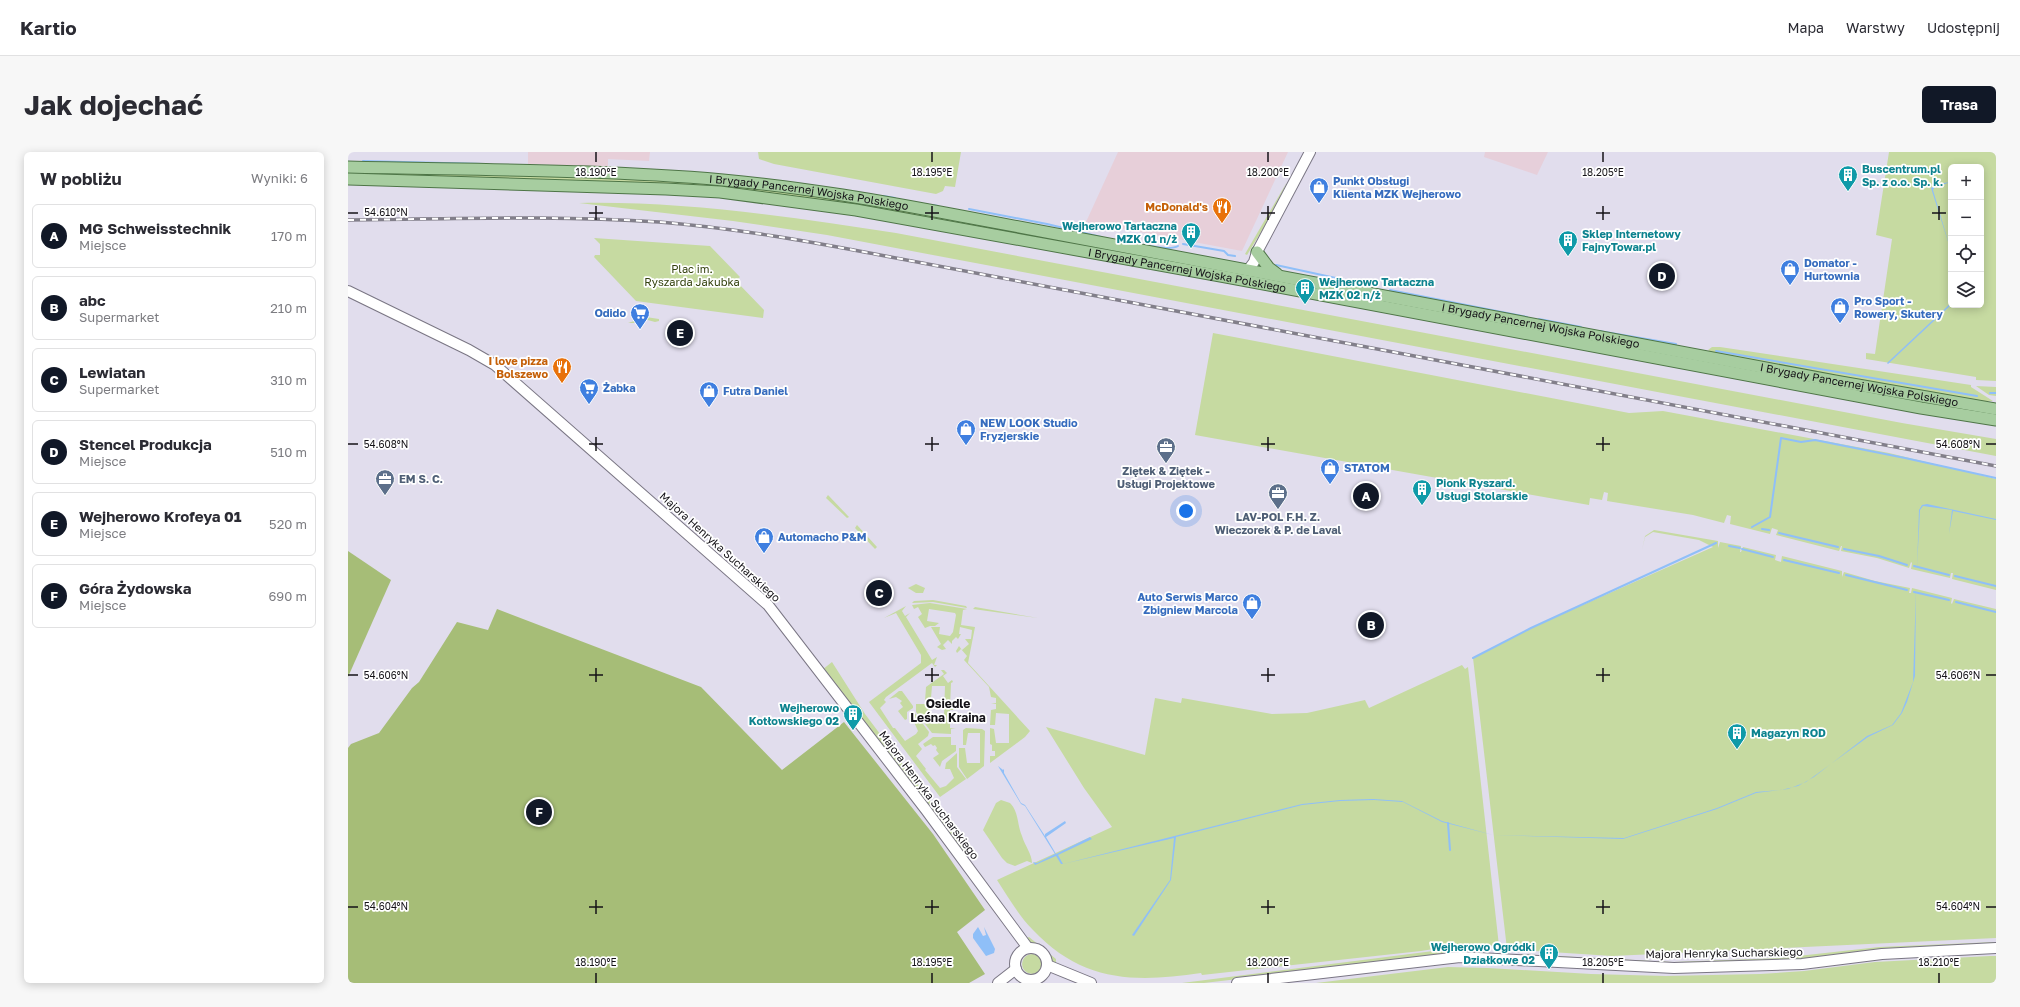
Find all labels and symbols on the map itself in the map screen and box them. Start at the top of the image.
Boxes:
place label: Buscentrum.pl Sp. z o.o. Sp. k. [1862,162,1943,188]
building icon: Buscentrum.pl Sp. z o.o. Sp. k. [1837,164,1859,192]
text: 18.190°E [575,166,617,178]
text: 18.195°E [912,166,952,178]
text: 18.200°E [1247,166,1289,178]
text: 18.205°E [1582,166,1624,178]
street label: I Brygady Pancernej Wojska Polskiego [709,172,910,212]
place label: Punkt Obsługi Klienta MZK Wejherowo [1333,174,1462,200]
shop icon: Punkt Obsługi Klienta MZK Wejherowo [1308,176,1330,204]
restaurant icon: McDonald's [1211,196,1233,224]
place label: McDonald's [1145,200,1208,213]
text: 54.610°N [364,206,408,218]
place label: Wejherowo Tartaczna MZK 01 n/ż [1062,219,1177,245]
building icon: Wejherowo Tartaczna MZK 01 n/ż [1180,221,1202,249]
place label: Sklep Internetowy FajnyTowar.pl [1582,227,1681,253]
building icon: Sklep Internetowy FajnyTowar.pl [1557,229,1579,257]
street label: I Brygady Pancernej Wojska Polskiego [1087,245,1288,294]
place label: Domator - Hurtownia [1804,256,1860,282]
shop icon: Domator - Hurtownia [1779,258,1801,286]
pin: D [1649,261,1675,291]
park label: Plac im. Ryszarda Jakubka [644,262,740,288]
place label: Wejherowo Tartaczna MZK 02 n/ż [1319,275,1434,301]
building icon: Wejherowo Tartaczna MZK 02 n/ż [1294,277,1316,305]
place label: Pro Sport - Rowery, Skutery [1854,294,1943,320]
shop icon: Pro Sport - Rowery, Skutery [1829,296,1851,324]
street label: I Brygady Pancernej Wojska Polskiego [1441,300,1641,350]
supermarket icon: Odido [629,302,651,330]
place label: Odido [594,306,626,319]
pin: E [667,318,693,348]
place label: I love pizza Bolszewo [488,354,548,380]
restaurant icon: I love pizza Bolszewo [551,356,573,384]
street label: I Brygady Pancernej Wojska Polskiego [1759,360,1960,408]
supermarket icon: Żabka [578,377,600,405]
shop icon: Futra Daniel [698,380,720,408]
place label: Żabka [603,381,636,394]
place label: Futra Daniel [723,384,788,397]
place label: NEW LOOK Studio Fryzjerskie [980,416,1078,442]
shop icon: NEW LOOK Studio Fryzjerskie [955,418,977,446]
office icon: Ziętek & Ziętek - Usługi Projektowe [1155,436,1177,464]
text: 54.608°N [364,438,408,450]
text: 54.608°N [1936,438,1980,450]
shop icon: STATOM [1319,457,1341,485]
place label: STATOM [1344,461,1390,474]
place label: Ziętek & Ziętek - Usługi Projektowe [1117,464,1216,490]
office icon: EM S. C. [374,468,396,496]
place label: EM S. C. [399,472,443,485]
place label: Pionk Ryszard. Usługi Stolarskie [1436,476,1529,502]
building icon: Pionk Ryszard. Usługi Stolarskie [1411,478,1433,506]
pin: A [1353,481,1379,511]
office icon: LAV-POL F.H. Z. Wieczorek & P. de Laval [1267,482,1289,510]
street label: Majora Henryka Sucharskiego [657,489,783,604]
your location [1176,501,1196,521]
place label: LAV-POL F.H. Z. Wieczorek & P. de Laval [1215,510,1342,536]
shop icon: Automacho P&M [753,526,775,554]
place label: Automacho P&M [778,530,867,543]
pin: C [866,578,892,608]
place label: Auto Serwis Marco Zbigniew Marcola [1137,590,1238,616]
shop icon: Auto Serwis Marco Zbigniew Marcola [1241,592,1263,620]
pin: B [1358,610,1384,640]
text: 54.606°N [364,669,408,681]
text: 54.606°N [1936,669,1980,681]
district label: Osiedle Leśna Kraina [910,696,986,725]
place label: Wejherowo Kotłowskiego 02 [749,701,839,727]
building icon: Wejherowo Kotłowskiego 02 [842,703,864,731]
building icon: Magazyn ROD [1726,722,1748,750]
place label: Magazyn ROD [1751,726,1826,739]
street label: Majora Henryka Sucharskiego [877,728,982,862]
pin: F [526,797,552,827]
text: 54.604°N [364,900,408,912]
text: 54.604°N [1936,900,1980,912]
place label: Wejherowo Ogródki Działkowe 02 [1431,940,1535,966]
building icon: Wejherowo Ogródki Działkowe 02 [1538,942,1560,970]
street label: Majora Henryka Sucharskiego [1645,945,1803,960]
text: 18.190°E [575,956,617,968]
text: 18.195°E [912,956,952,968]
text: 18.200°E [1247,956,1289,968]
text: 18.205°E [1582,956,1624,968]
text: 18.210°E [1919,956,1959,968]

